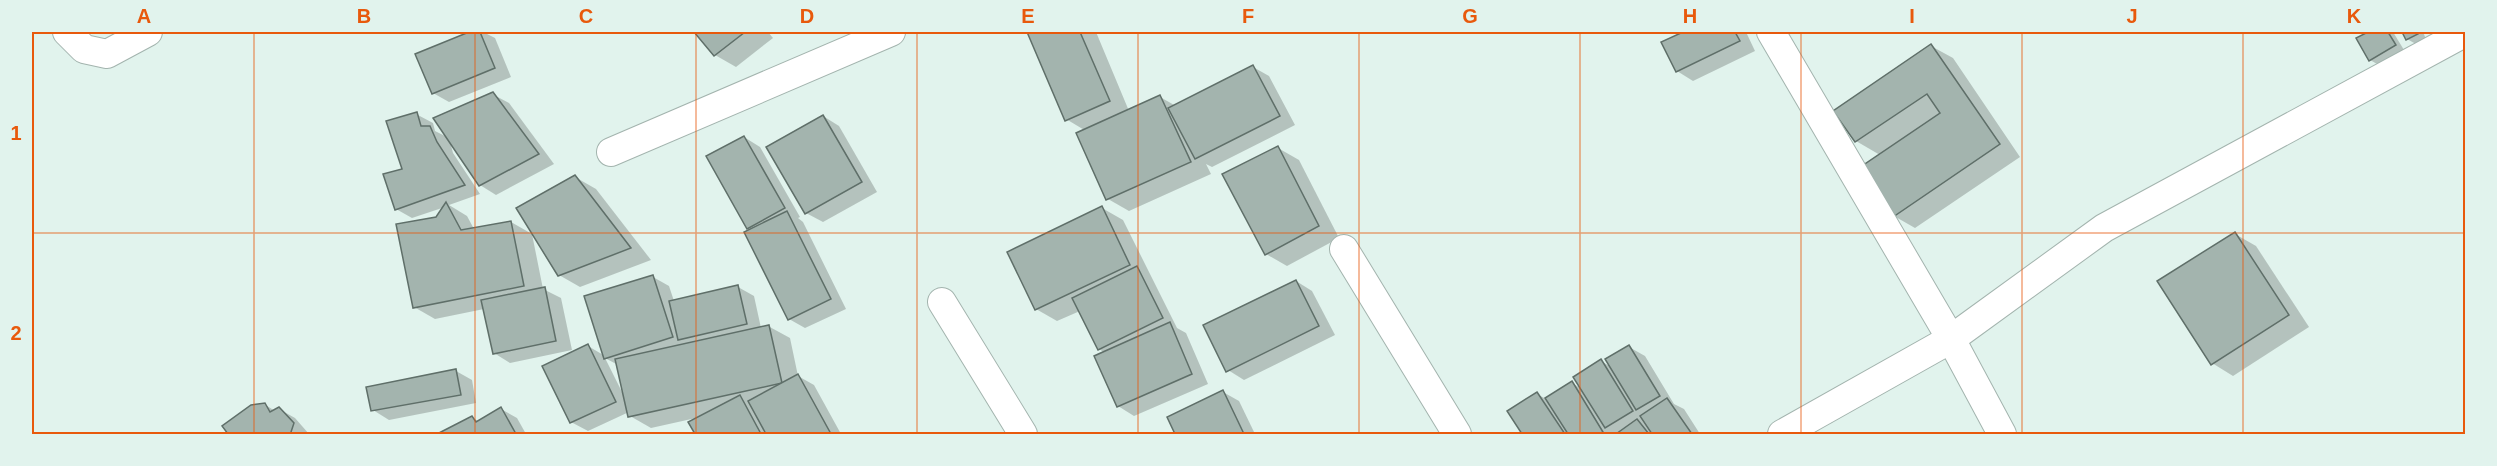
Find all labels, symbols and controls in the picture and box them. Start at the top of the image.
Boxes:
text: A [137,5,151,27]
text: B [357,5,371,27]
text: C [579,5,593,27]
text: D [800,5,814,27]
text: E [1021,5,1035,27]
text: F [1242,5,1254,27]
text: G [1462,5,1478,27]
text: H [1683,5,1697,27]
text: I [1909,5,1915,27]
text: J [2126,5,2138,27]
text: K [2347,5,2362,27]
text: 1 [10,122,22,144]
text: 2 [10,322,22,344]

